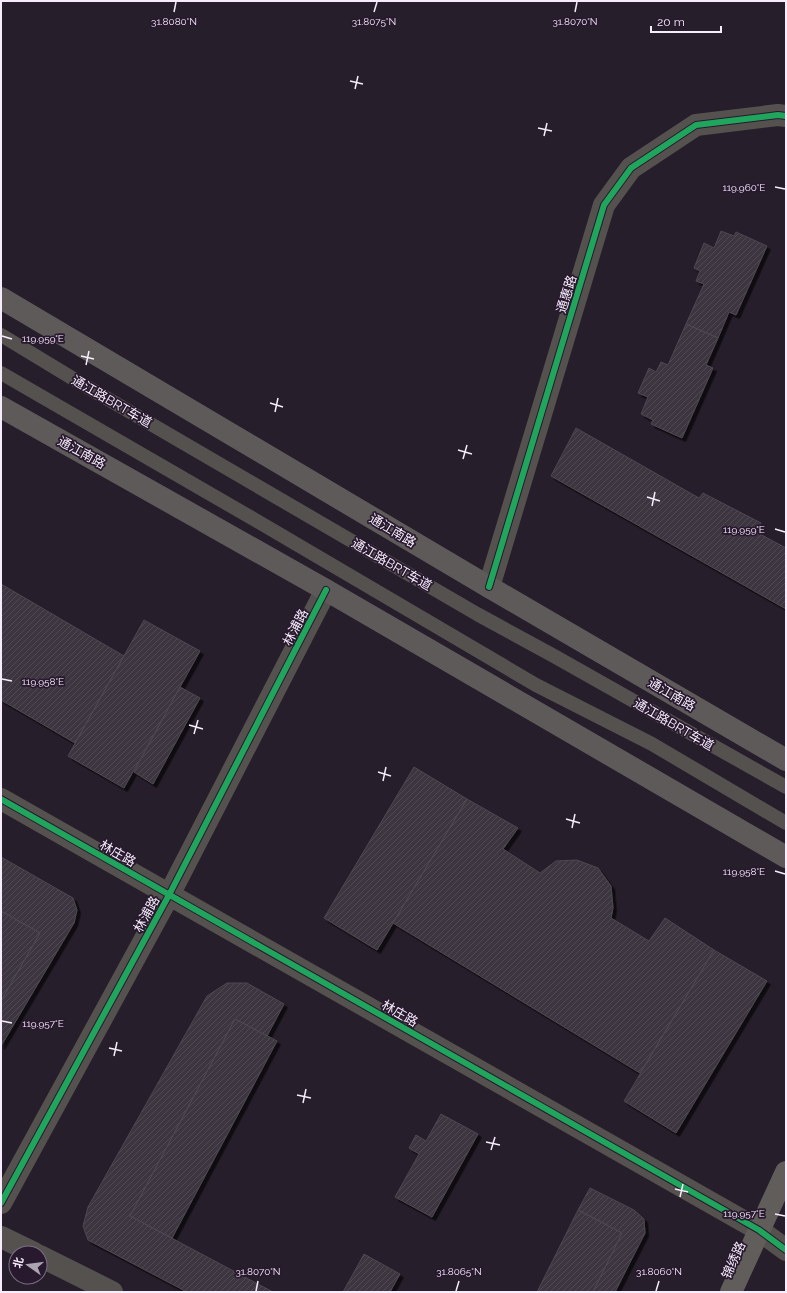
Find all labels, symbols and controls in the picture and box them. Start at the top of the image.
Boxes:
scale bar [651,8,721,34]
text: 20 m [657,15,685,29]
text: 31.8080°N [151,16,197,27]
text: 31.8075°N [352,16,396,27]
text: 31.8070°N [552,16,598,27]
text: 119.960°E [723,182,765,193]
street label: 通惠路 [554,273,579,315]
text: 119.959°E [22,333,64,344]
street label: 通江路BRT车道 [69,372,154,430]
street label: 通江南路 [55,433,108,472]
street label: 通江南路 [367,511,419,550]
text: 119.959°E [723,524,765,535]
street label: 通江路BRT车道 [349,535,434,593]
street label: 林浦路 [280,606,311,648]
street label: 通江南路 [645,675,698,714]
text: 119.958°E [22,676,64,687]
street label: 通江路BRT车道 [631,695,716,753]
street label: 林庄路 [97,837,138,870]
text: 119.958°E [723,866,765,877]
street label: 林浦路 [130,894,162,935]
street label: 林庄路 [379,997,420,1030]
text: 119.957°E [22,1018,64,1029]
text: 119.957°E [723,1208,765,1219]
street label: 锦绣路 [719,1239,748,1281]
north arrow [8,1245,48,1285]
text: 北 [11,1256,26,1270]
text: 31.8070°N [235,1266,281,1277]
text: 31.8065°N [436,1266,482,1277]
text: 31.8060°N [636,1266,682,1277]

